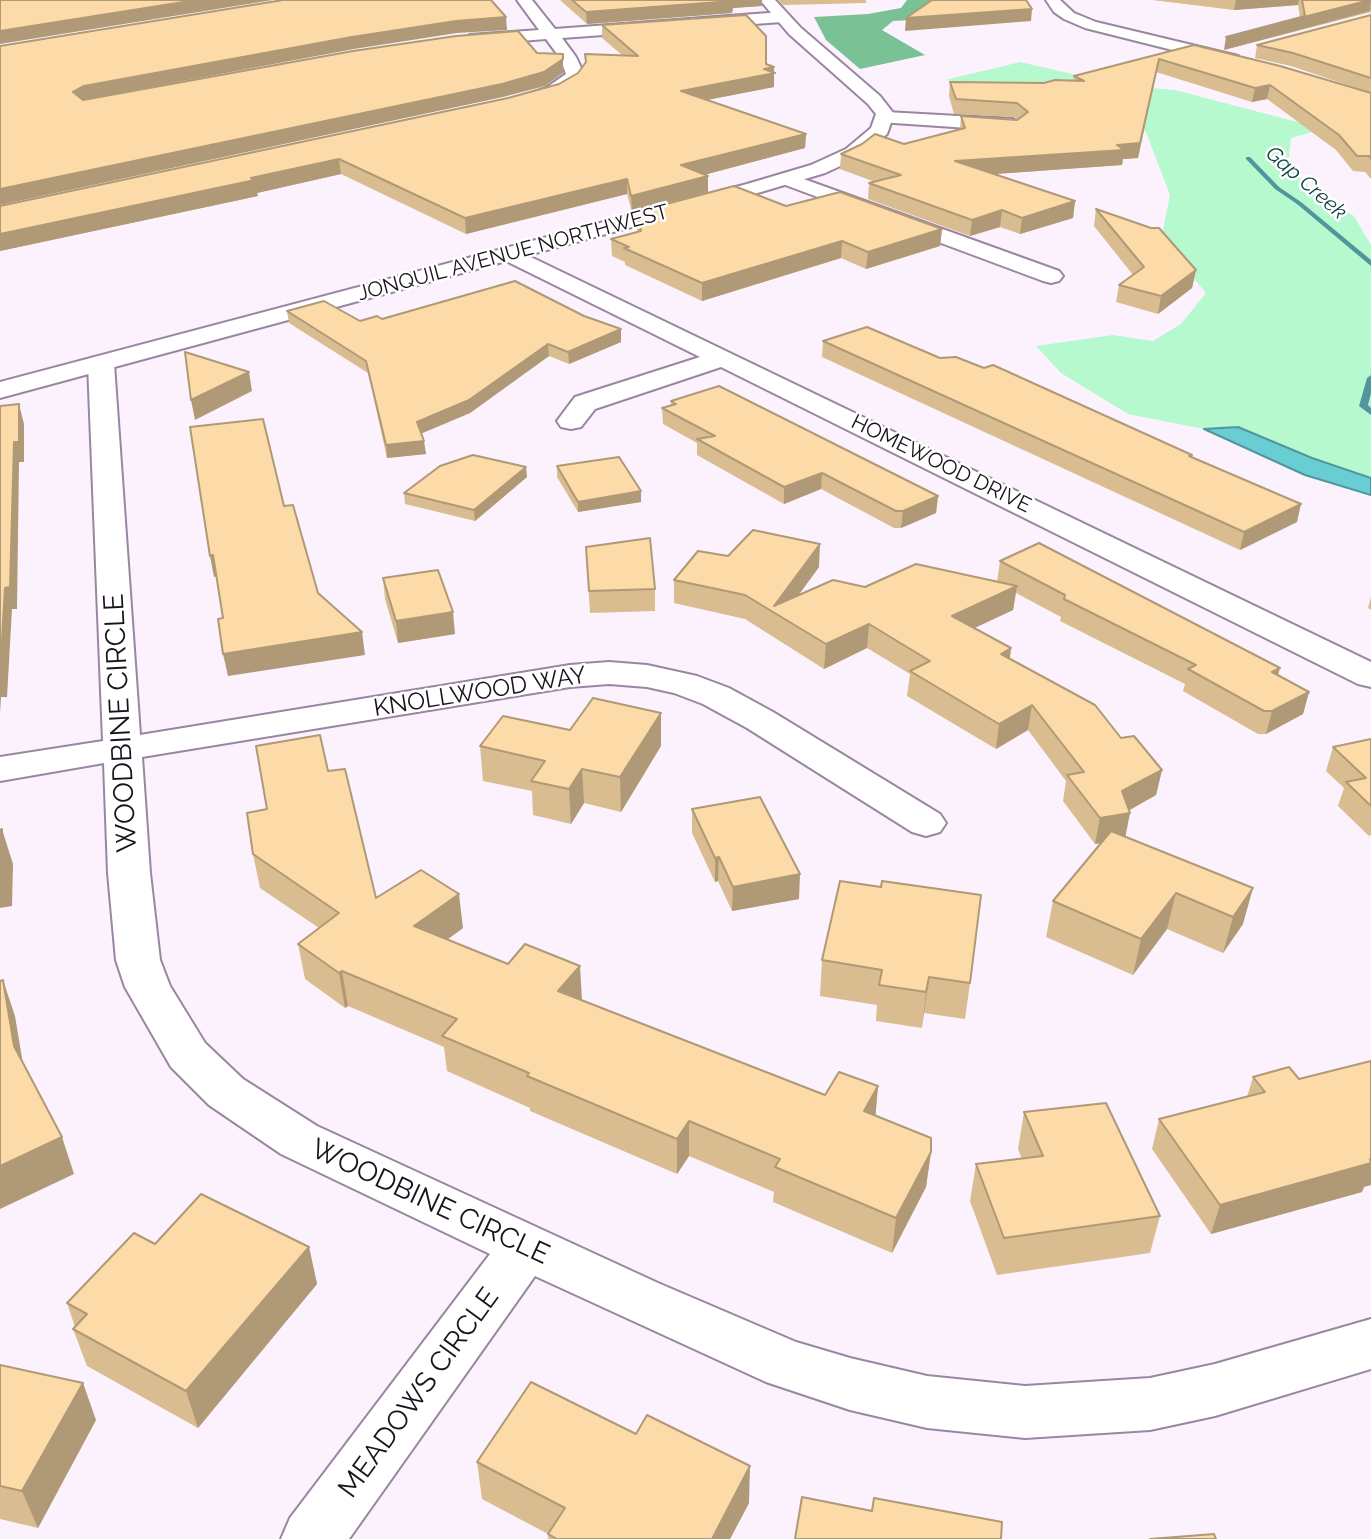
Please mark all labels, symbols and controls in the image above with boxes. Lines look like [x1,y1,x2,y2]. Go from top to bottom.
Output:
water label: Gap Creek [1260,141,1352,225]
street label: JONQUIL AVENUE NORTHWEST [355,199,671,307]
street label: HOMEWOOD DRIVE [847,410,1035,518]
street label: WOODBINE CIRCLE [97,593,145,853]
street label: KNOLLWOOD WAY [372,661,588,723]
street label: WOODBINE CIRCLE [306,1132,554,1272]
street label: MEADOWS CIRCLE [332,1282,506,1504]

